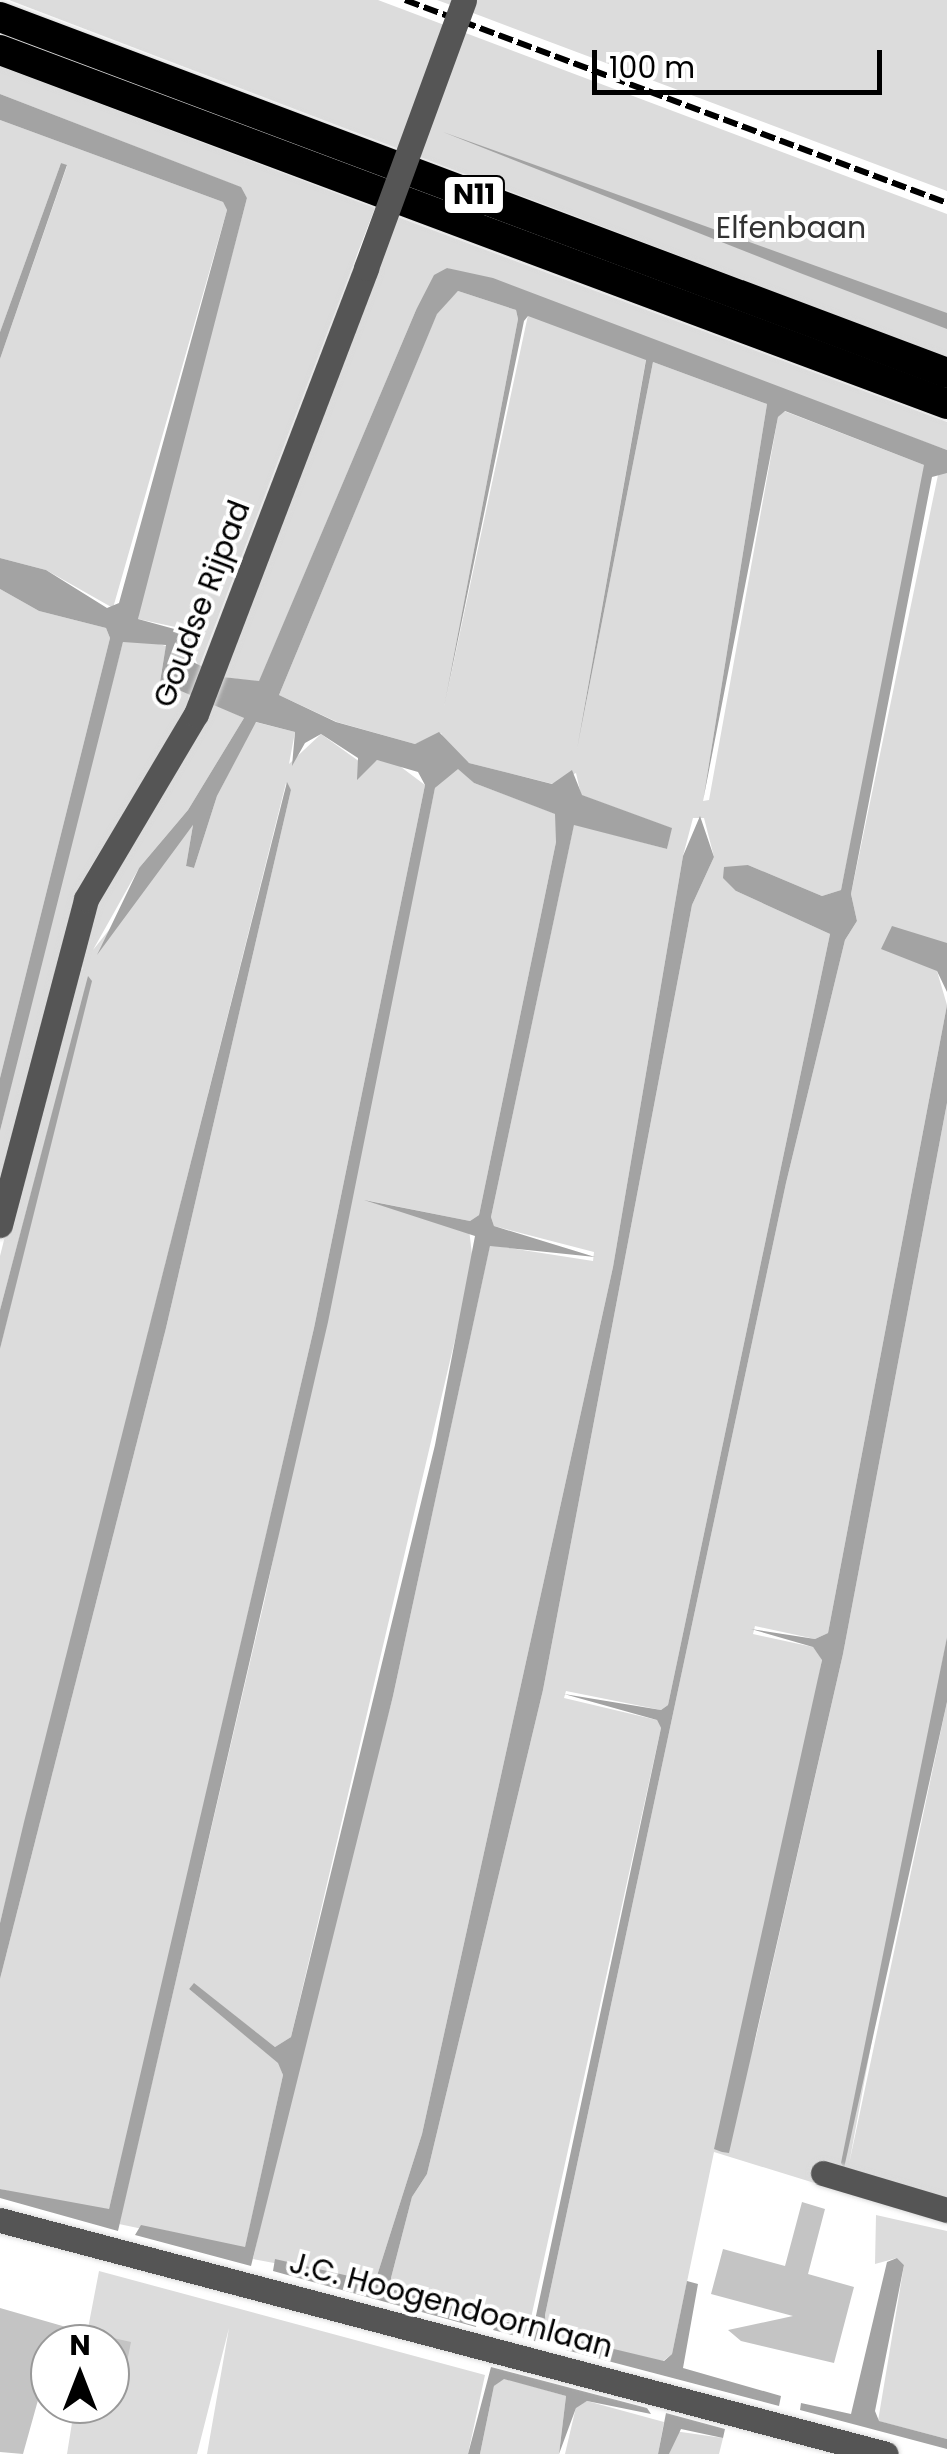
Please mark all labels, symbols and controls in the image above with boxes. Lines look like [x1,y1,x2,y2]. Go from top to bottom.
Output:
scale bar [597,30,887,92]
text: 100 m [609,46,695,89]
road number: N11 [442,172,506,218]
park label: Elfenbaan [716,210,866,246]
street label: Goudse Rijpad [146,496,258,712]
street label: J.C. Hoogendoornlaan [285,2245,617,2365]
north arrow [30,2324,130,2424]
text: N [69,2326,91,2365]

